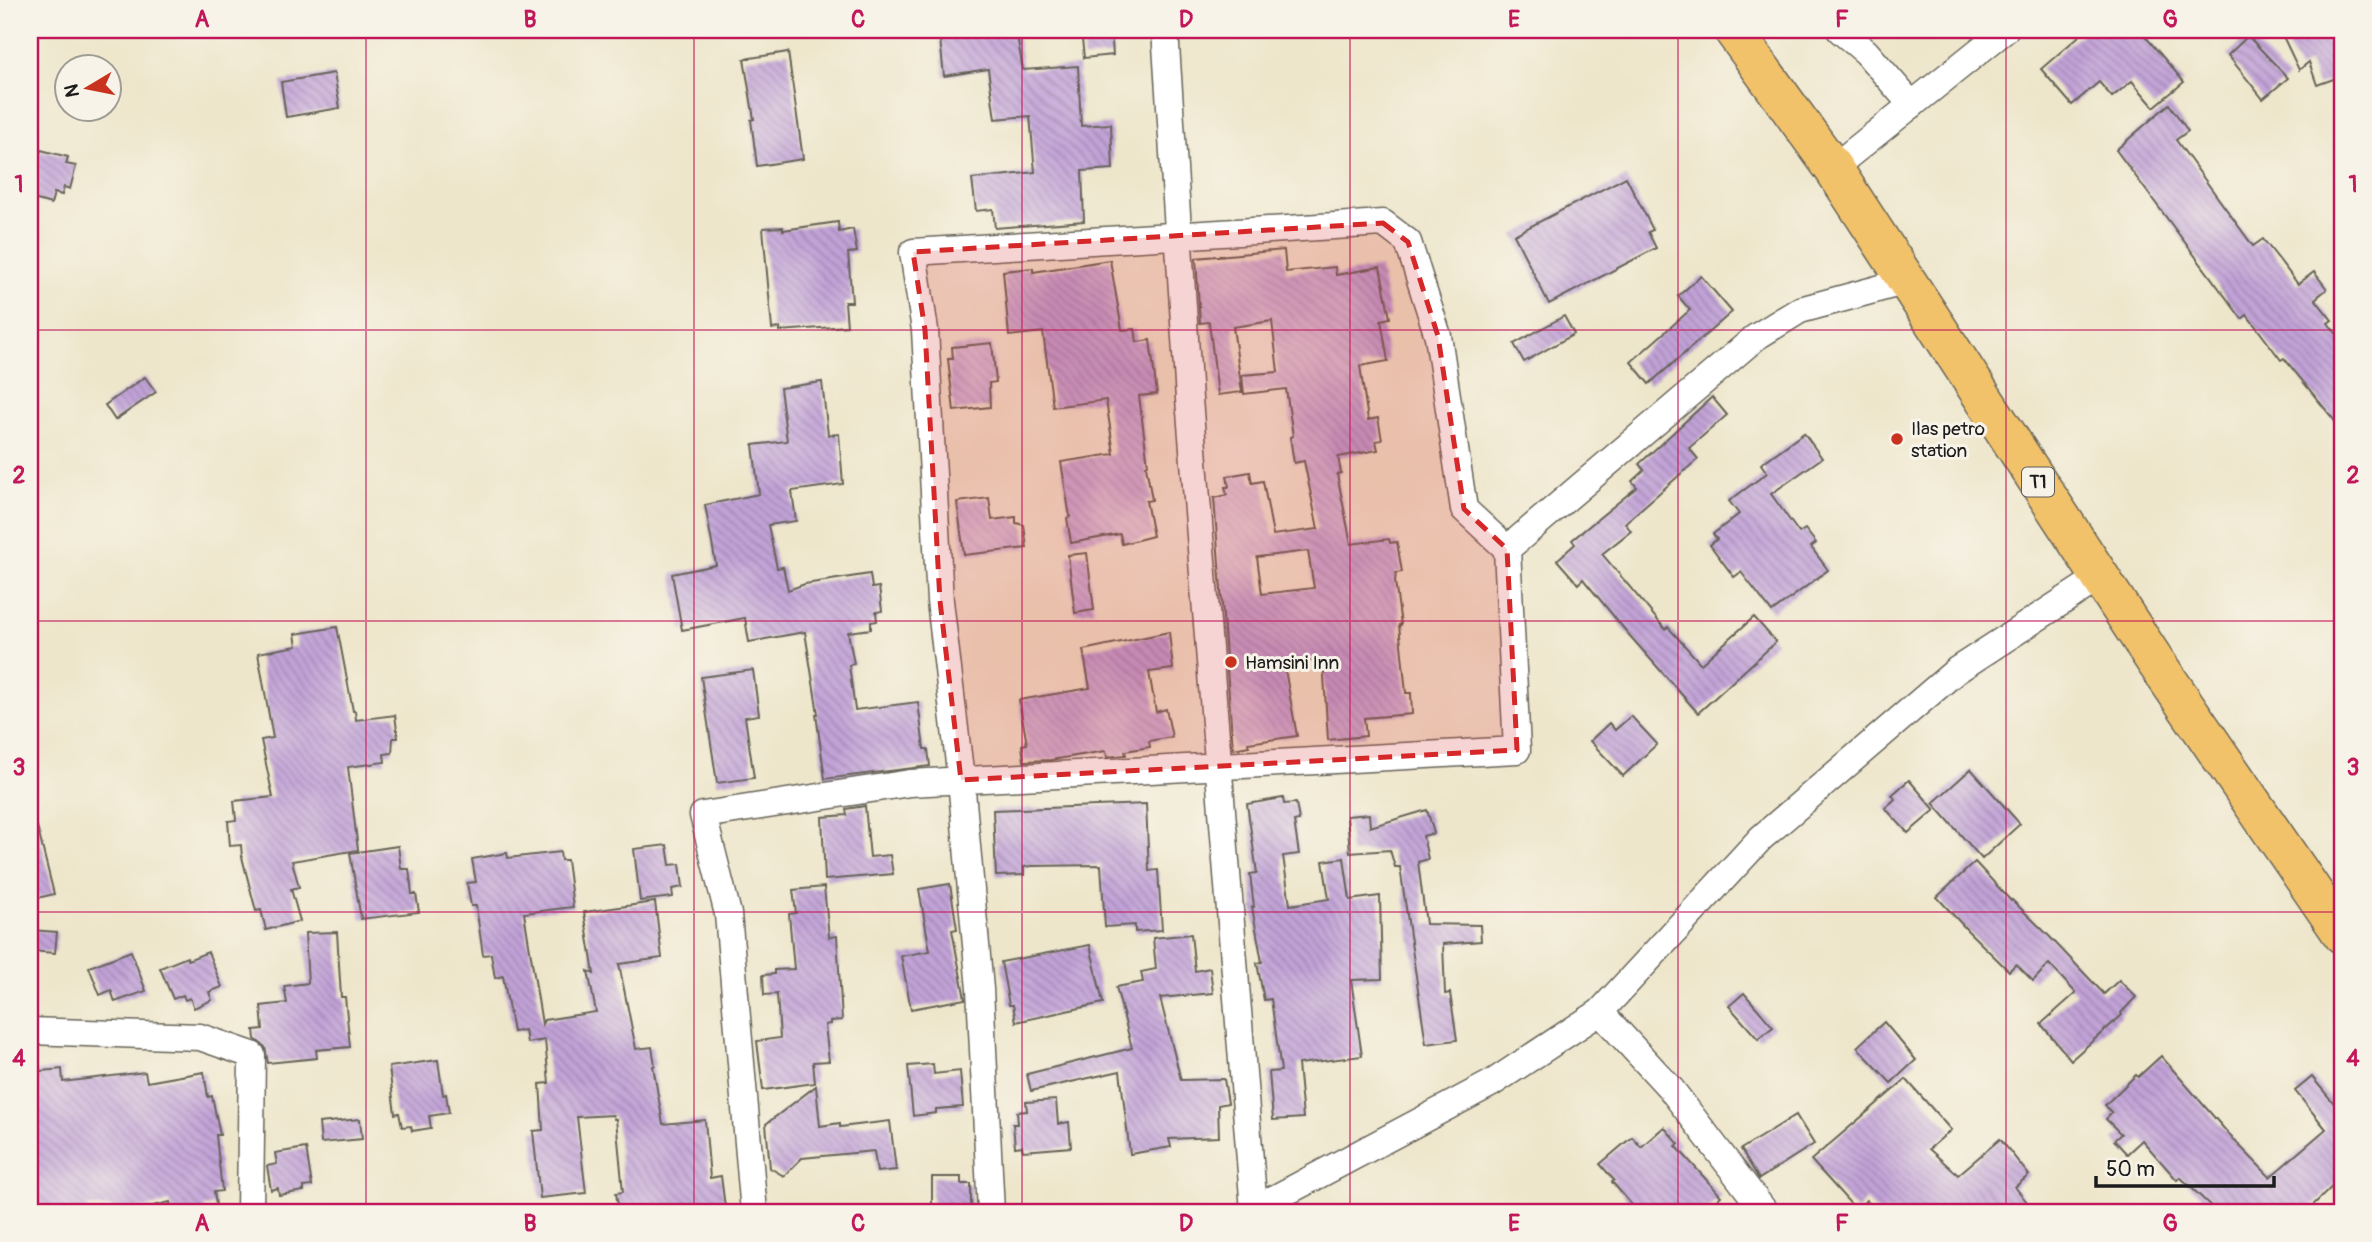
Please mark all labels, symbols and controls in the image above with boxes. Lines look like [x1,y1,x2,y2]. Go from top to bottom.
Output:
text: A [195,5,210,34]
text: B [523,5,537,34]
text: C [851,5,865,34]
text: D [1179,5,1193,34]
text: E [1508,5,1520,34]
text: F [1835,5,1849,34]
text: G [2162,5,2178,34]
north arrow [52,52,122,122]
text: N [59,82,85,99]
text: 1 [15,170,24,199]
text: 1 [2349,170,2358,199]
place label: Ilas petro station [1911,417,1985,463]
marker: Ilas petro station [1889,431,1905,447]
text: 2 [13,461,26,490]
text: 2 [2347,461,2360,490]
road number: T1 [2022,468,2054,496]
place label: Hamsini Inn [1245,651,1339,675]
marker: Hamsini Inn [1223,654,1239,670]
text: 3 [13,753,25,782]
text: 3 [2347,753,2359,782]
text: 4 [12,1044,26,1073]
text: 4 [2346,1044,2360,1073]
scale bar [2096,1144,2274,1188]
text: 50 m [2106,1156,2155,1183]
text: A [195,1209,210,1238]
text: B [523,1209,537,1238]
text: C [851,1209,865,1238]
text: D [1179,1209,1193,1238]
text: E [1508,1209,1520,1238]
text: F [1835,1209,1849,1238]
text: G [2162,1209,2178,1238]

